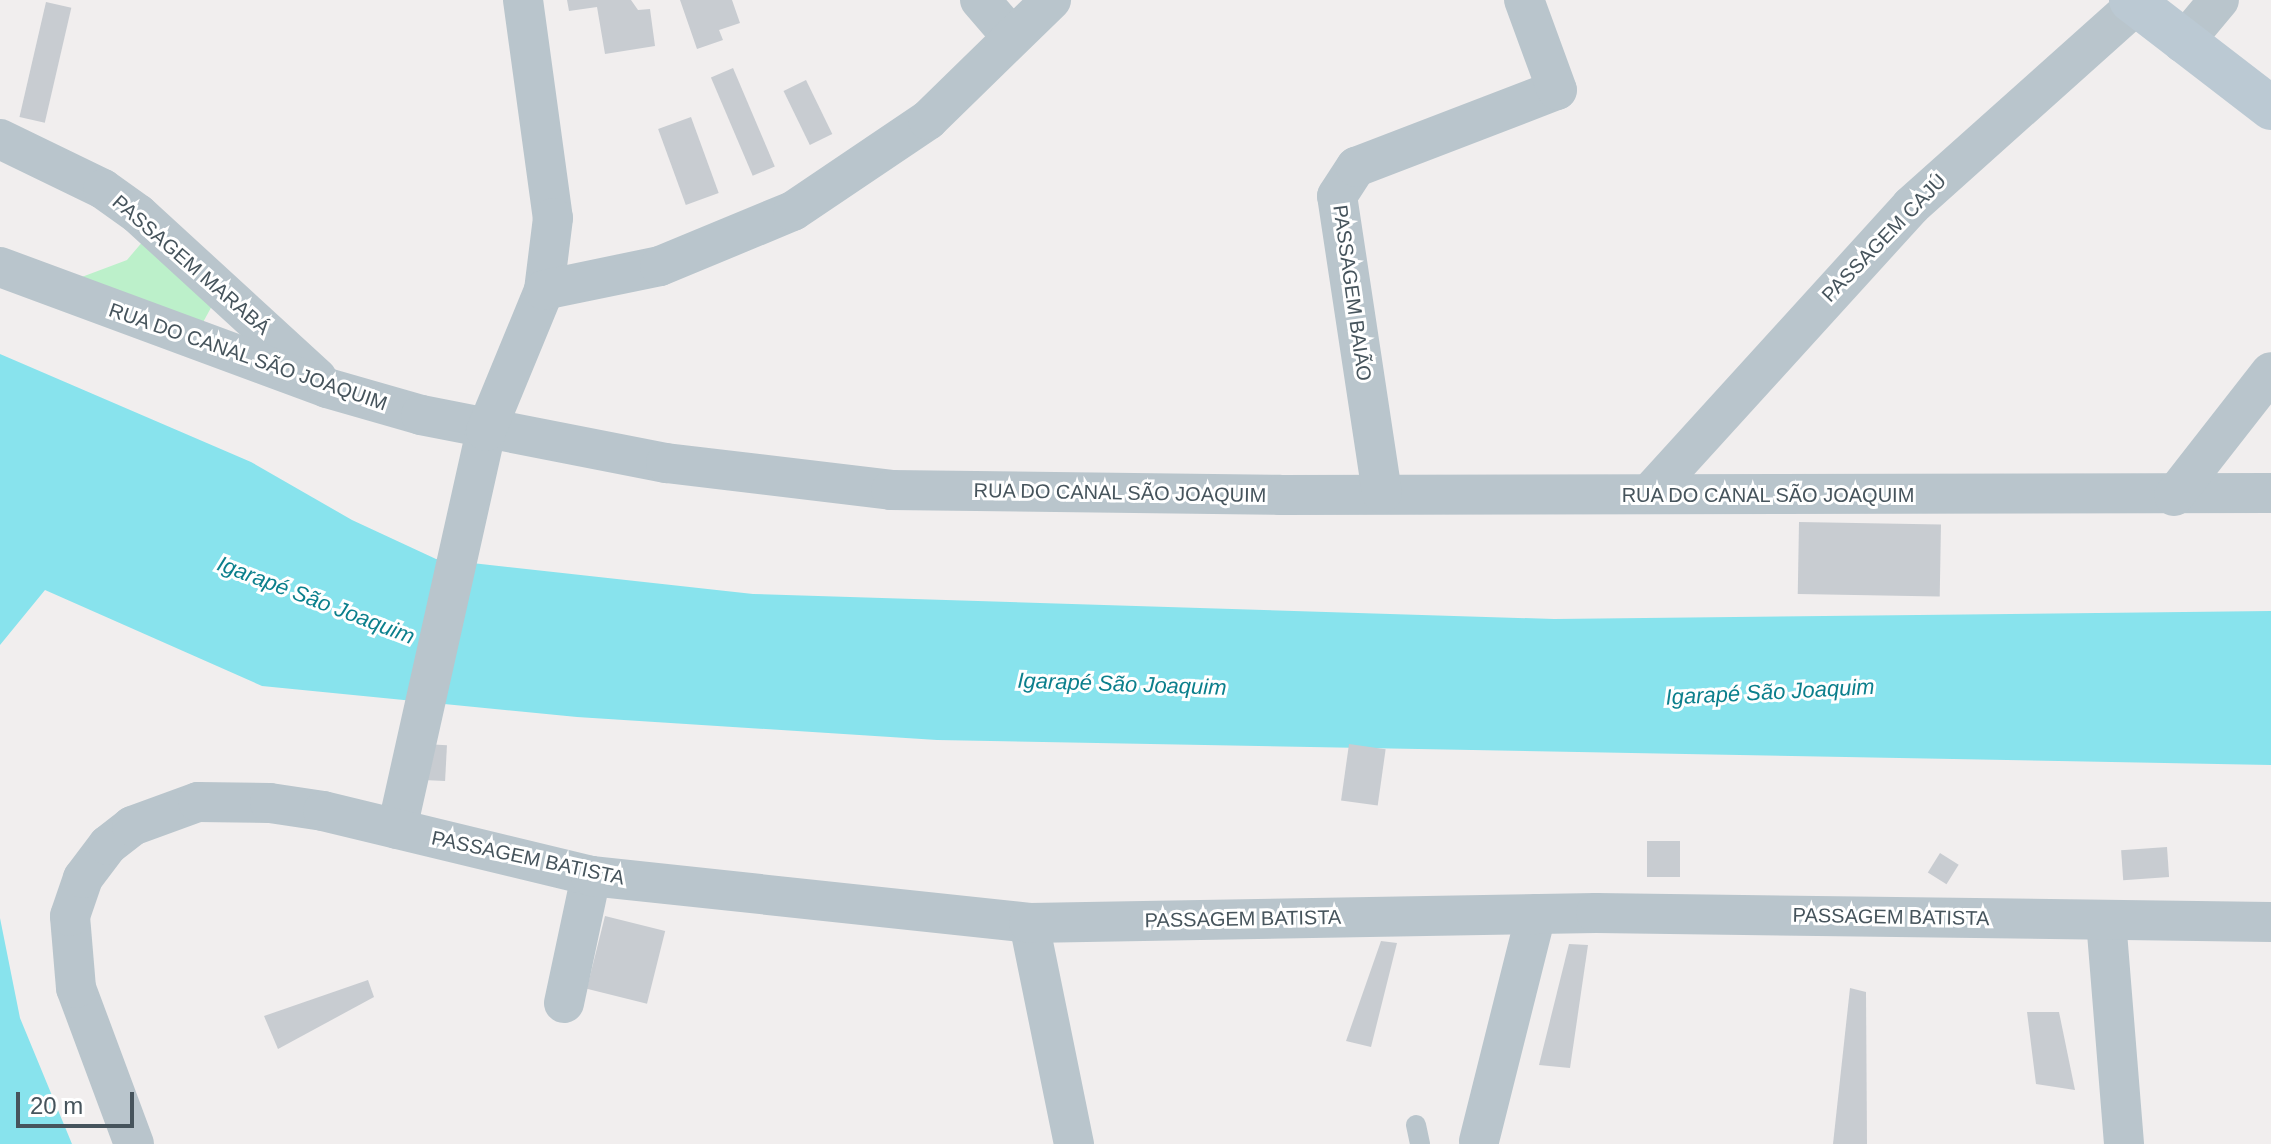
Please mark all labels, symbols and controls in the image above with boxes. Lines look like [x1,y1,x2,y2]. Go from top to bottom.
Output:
street label: PASSAGEM CAJÚ [1817,169,1951,307]
street label: PASSAGEM MARABÁ [107,190,275,340]
street label: PASSAGEM BAIÃO [1328,203,1376,383]
street label: RUA DO CANAL SÃO JOAQUIM [105,298,391,416]
street label: RUA DO CANAL SÃO JOAQUIM [973,478,1267,508]
street label: RUA DO CANAL SÃO JOAQUIM [1621,483,1915,507]
water label: Igarapé São Joaquim [214,550,418,650]
water label: Igarapé São Joaquim [1017,667,1227,701]
water label: Igarapé São Joaquim [1665,673,1875,711]
street label: PASSAGEM BATISTA [429,826,627,890]
street label: PASSAGEM BATISTA [1792,903,1990,931]
street label: PASSAGEM BATISTA [1144,905,1342,933]
scale bar [20,1076,138,1126]
text: 20 m [30,1092,83,1119]

